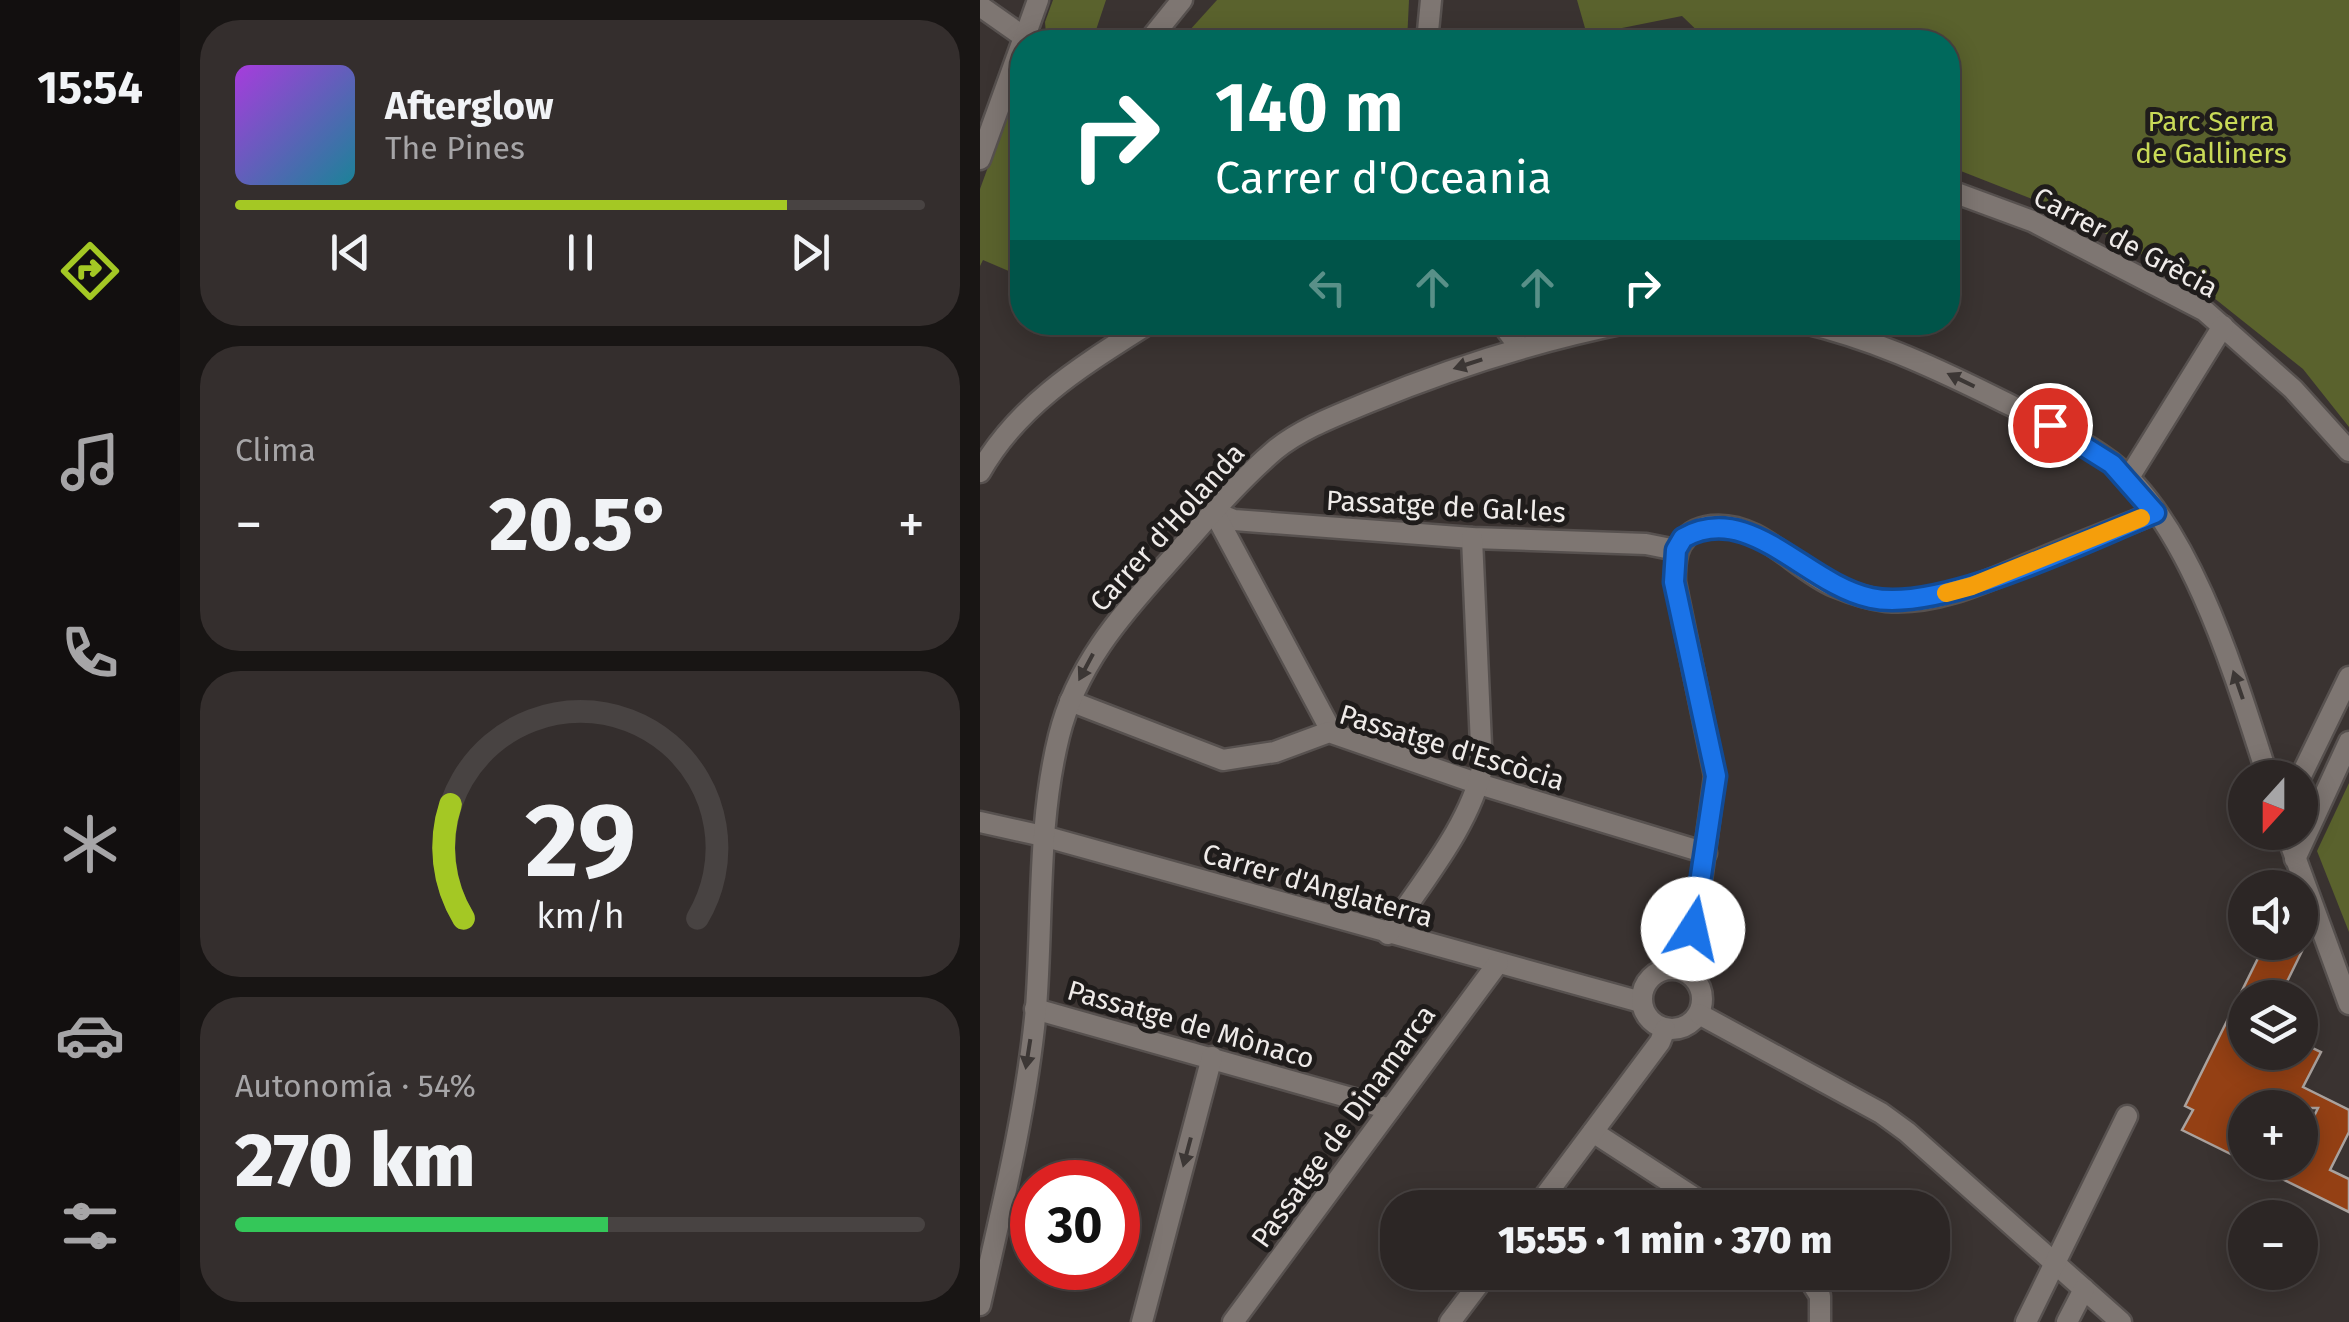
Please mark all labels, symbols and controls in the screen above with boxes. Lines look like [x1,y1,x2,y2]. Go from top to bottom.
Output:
text: 15:54 [37,61,143,115]
text: 140 m [1215,66,1404,150]
icon: right [1050,70,1180,200]
text: Afterglow [385,83,553,129]
park label: Parc Serra de Galliners [2135,105,2287,170]
text: The Pines [385,129,525,167]
text: Carrer d'Oceania [1215,151,1552,205]
street label: Carrer de Grècia [2028,180,2223,305]
icon: previous [323,225,378,280]
icon: pause [553,225,608,280]
icon: next [783,225,838,280]
icon: directions [55,236,125,306]
icon: left [1300,260,1355,315]
icon: ahead [1405,260,1460,315]
icon: ahead [1510,260,1565,315]
icon: right [1615,260,1670,315]
one-way arrow [1452,358,1482,373]
one-way arrow [1946,372,1975,389]
pin [2008,383,2093,468]
icon: arrive [2023,398,2078,453]
icon: music [55,427,125,497]
text: Clima [235,431,316,469]
street label: Carrer d'Holanda [1083,436,1252,618]
text: 20.5° [489,480,671,570]
street label: Passatge de Gal·les [1325,484,1567,529]
text: − [235,492,263,558]
text: + [898,492,925,558]
icon: phone [55,618,125,688]
one-way arrow [1078,653,1095,681]
one-way arrow [2229,669,2244,699]
street label: Passatge d'Escòcia [1335,698,1568,797]
north arrow [2228,760,2318,850]
map controls [2228,760,2318,1290]
text: 29 [525,779,635,904]
icon: climate [55,809,125,879]
street label: Carrer d'Anglaterra [1199,837,1437,934]
button: sound [2228,870,2318,960]
position arrow [1641,877,1745,981]
text: km/h [536,895,624,937]
street label: Passatge de Mònaco [1064,973,1318,1076]
button: layers [2228,980,2318,1070]
street label: Passatge de Dinamarca [1244,999,1442,1254]
icon: car [55,1000,125,1070]
one-way arrow [1020,1039,1036,1071]
text: Autonomía · 54% [235,1067,476,1105]
button: + [2228,1090,2318,1180]
text: 270 km [235,1116,475,1206]
one-way arrow [1178,1137,1194,1168]
speed limit sign: 30 [1010,1160,1140,1290]
icon: filters [55,1191,125,1261]
button: − [2228,1200,2318,1290]
text: 15:55 · 1 min · 370 m [1498,1217,1832,1263]

